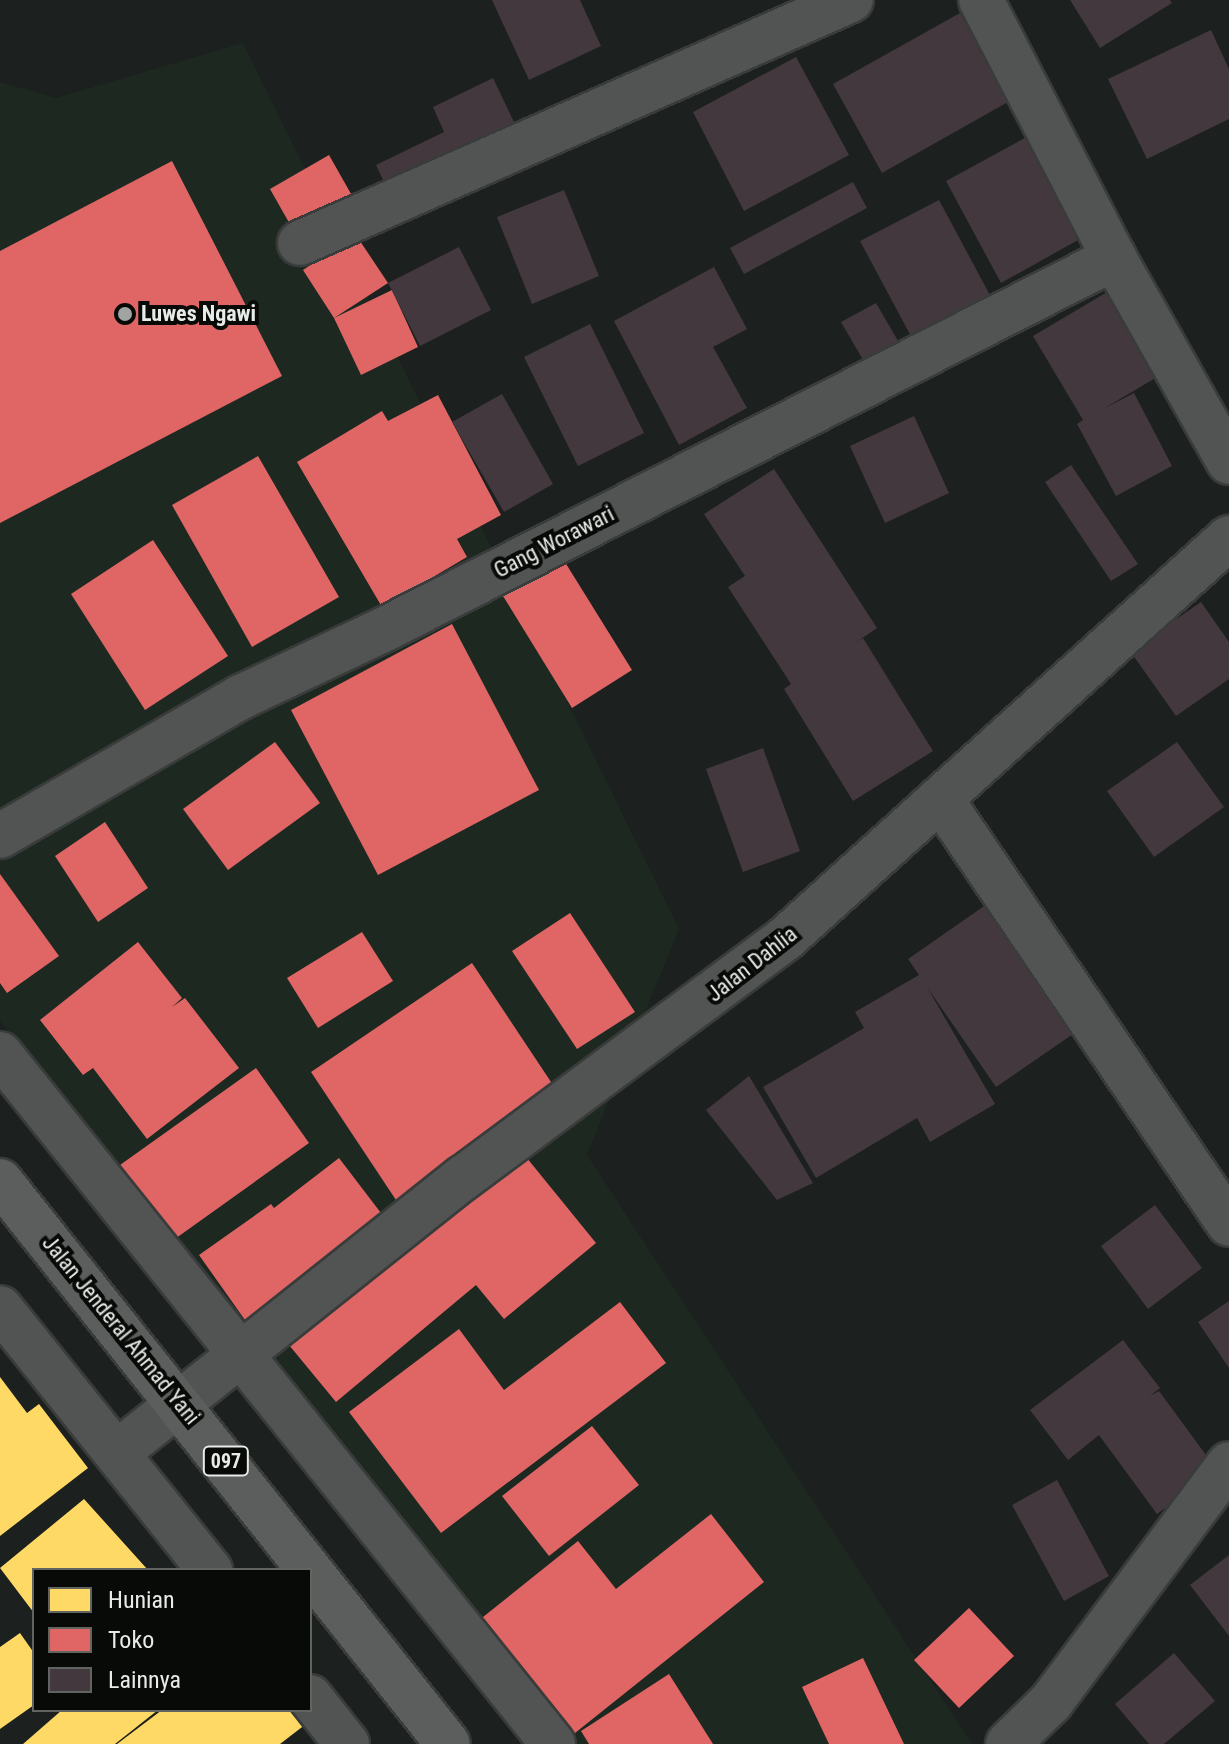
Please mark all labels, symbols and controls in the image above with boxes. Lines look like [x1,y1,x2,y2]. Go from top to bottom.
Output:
place label: Luwes Ngawi [141,301,256,327]
marker: Luwes Ngawi [116,305,134,323]
street label: Gang Worawari [490,501,618,583]
street label: Jalan Dahlia [702,921,802,1007]
street label: Jalan Jenderal Ahmad Yani [37,1230,205,1430]
road number: 097 [202,1445,250,1477]
legend [32,1568,312,1712]
text: Hunian [108,1586,175,1614]
text: Toko [108,1626,154,1654]
text: Lainnya [108,1666,181,1694]

